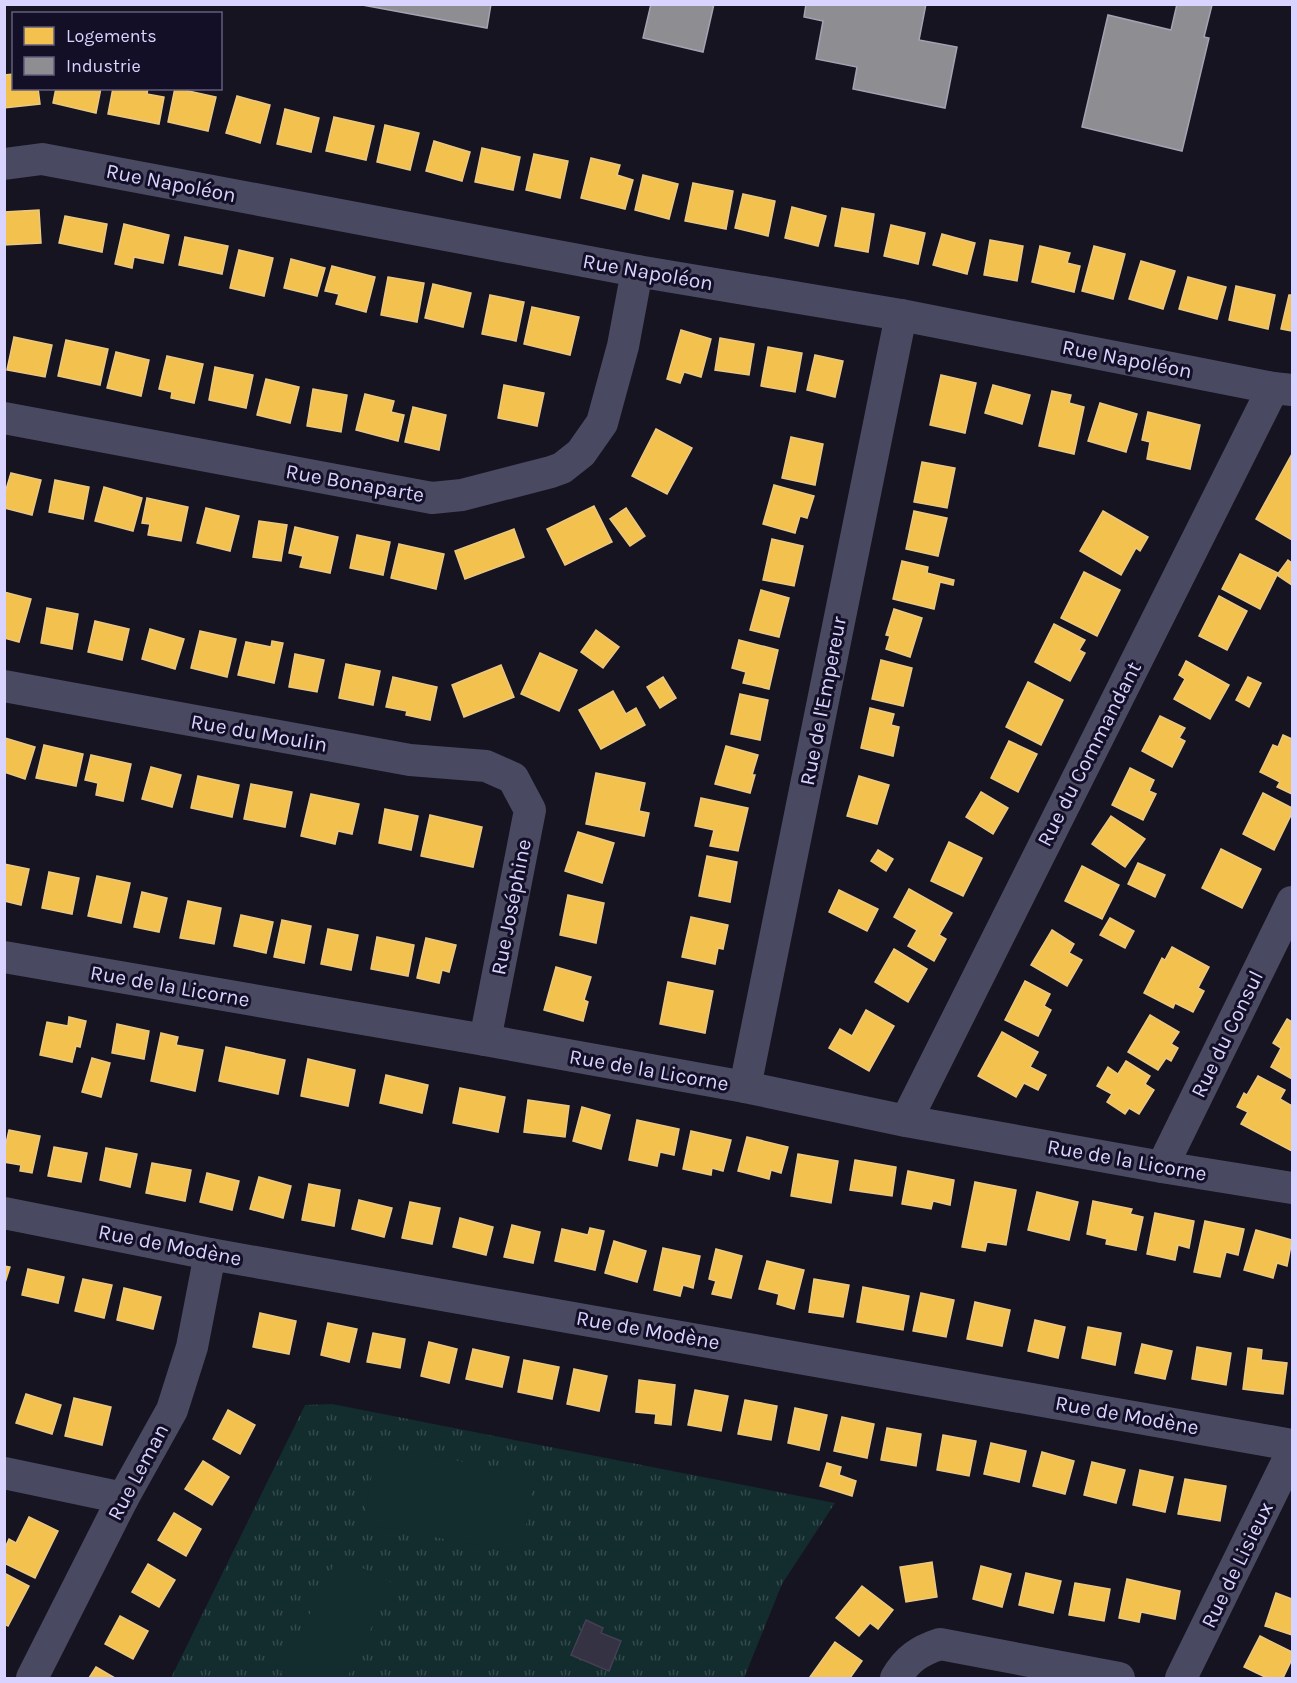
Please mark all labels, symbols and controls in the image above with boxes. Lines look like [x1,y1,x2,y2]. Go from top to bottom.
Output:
legend [12,12,222,90]
text: Logements [66,25,157,47]
text: Industrie [66,55,141,77]
street label: Rue Napoléon [104,159,238,207]
street label: Rue Napoléon [581,249,715,295]
street label: Rue Napoléon [1060,335,1194,383]
street label: Rue Bonaparte [284,459,426,507]
street label: Rue de l'Empereur [795,614,851,787]
street label: Rue du Commandant [1032,658,1146,850]
street label: Rue du Moulin [189,709,329,757]
street label: Rue Joséphine [486,837,536,977]
street label: Rue de la Licorne [88,960,252,1012]
street label: Rue du Consul [1186,967,1268,1101]
street label: Rue de la Licorne [567,1044,731,1096]
street label: Rue de la Licorne [1045,1134,1209,1186]
street label: Rue de Modène [96,1219,244,1271]
street label: Rue de Modène [574,1306,722,1354]
street label: Rue de Modène [1053,1391,1201,1439]
street label: Rue Leman [103,1420,173,1524]
street label: Rue de Lisieux [1196,1498,1278,1632]

